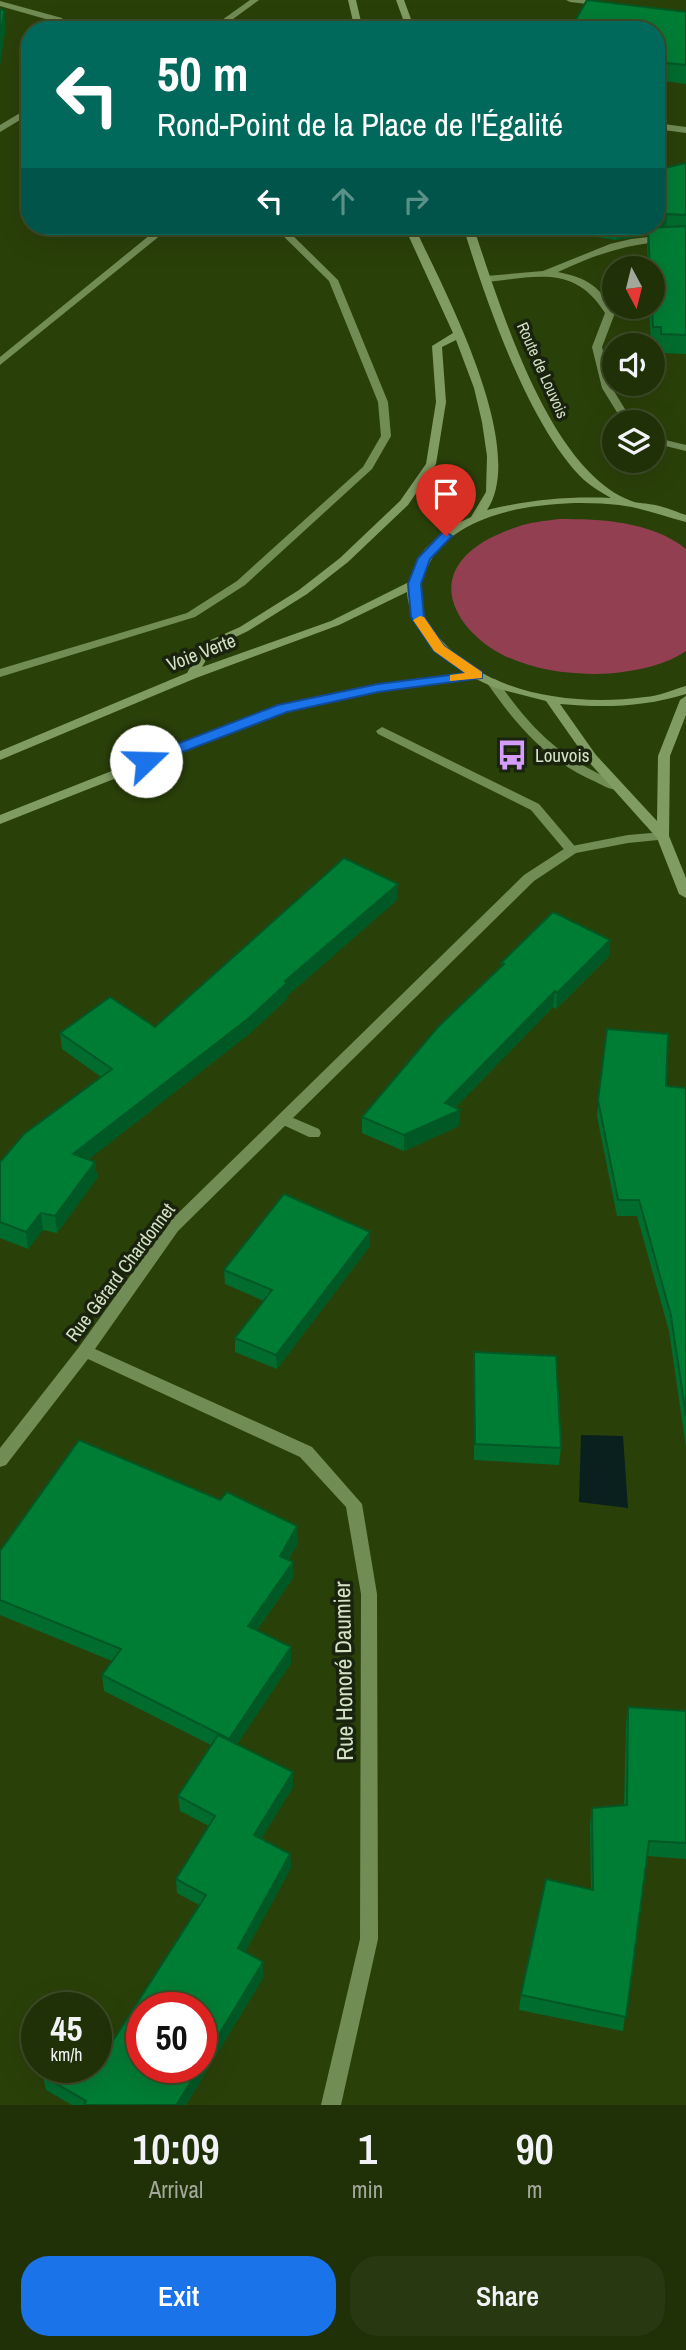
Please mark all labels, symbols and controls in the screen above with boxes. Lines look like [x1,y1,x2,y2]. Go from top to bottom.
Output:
text: 50 m [157,40,249,106]
icon: left [42,49,133,140]
text: Rond-Point de la Place de l'Égalité [157,103,563,146]
icon: left [251,182,289,220]
icon: ahead [324,182,362,220]
icon: right [397,182,435,220]
north arrow [602,256,665,318]
map controls [602,256,665,473]
street label: Route de Louvois [512,319,574,421]
button: sound [602,333,665,396]
button: layers [602,410,665,473]
pin [416,464,476,536]
icon: arrive [427,475,465,513]
street label: Voie Verte [163,627,239,677]
position arrow [109,724,183,798]
bus stop icon: Louvois [495,738,529,772]
place label: Louvois [535,742,590,768]
street label: Rue Gérard Chardonnet [59,1197,181,1347]
street label: Rue Honoré Daumier [326,1580,360,1761]
speed limit sign: 50 [126,1992,217,2083]
text: 45 [51,2005,82,2052]
text: km/h [51,2042,83,2067]
text: 10:09 [132,2121,220,2177]
text: 1 [358,2121,377,2177]
text: 90 [515,2121,554,2177]
text: Arrival [149,2174,203,2205]
text: min [352,2174,383,2205]
text: m [527,2174,542,2205]
button: Exit [21,2256,336,2336]
button: Share [350,2256,665,2336]

